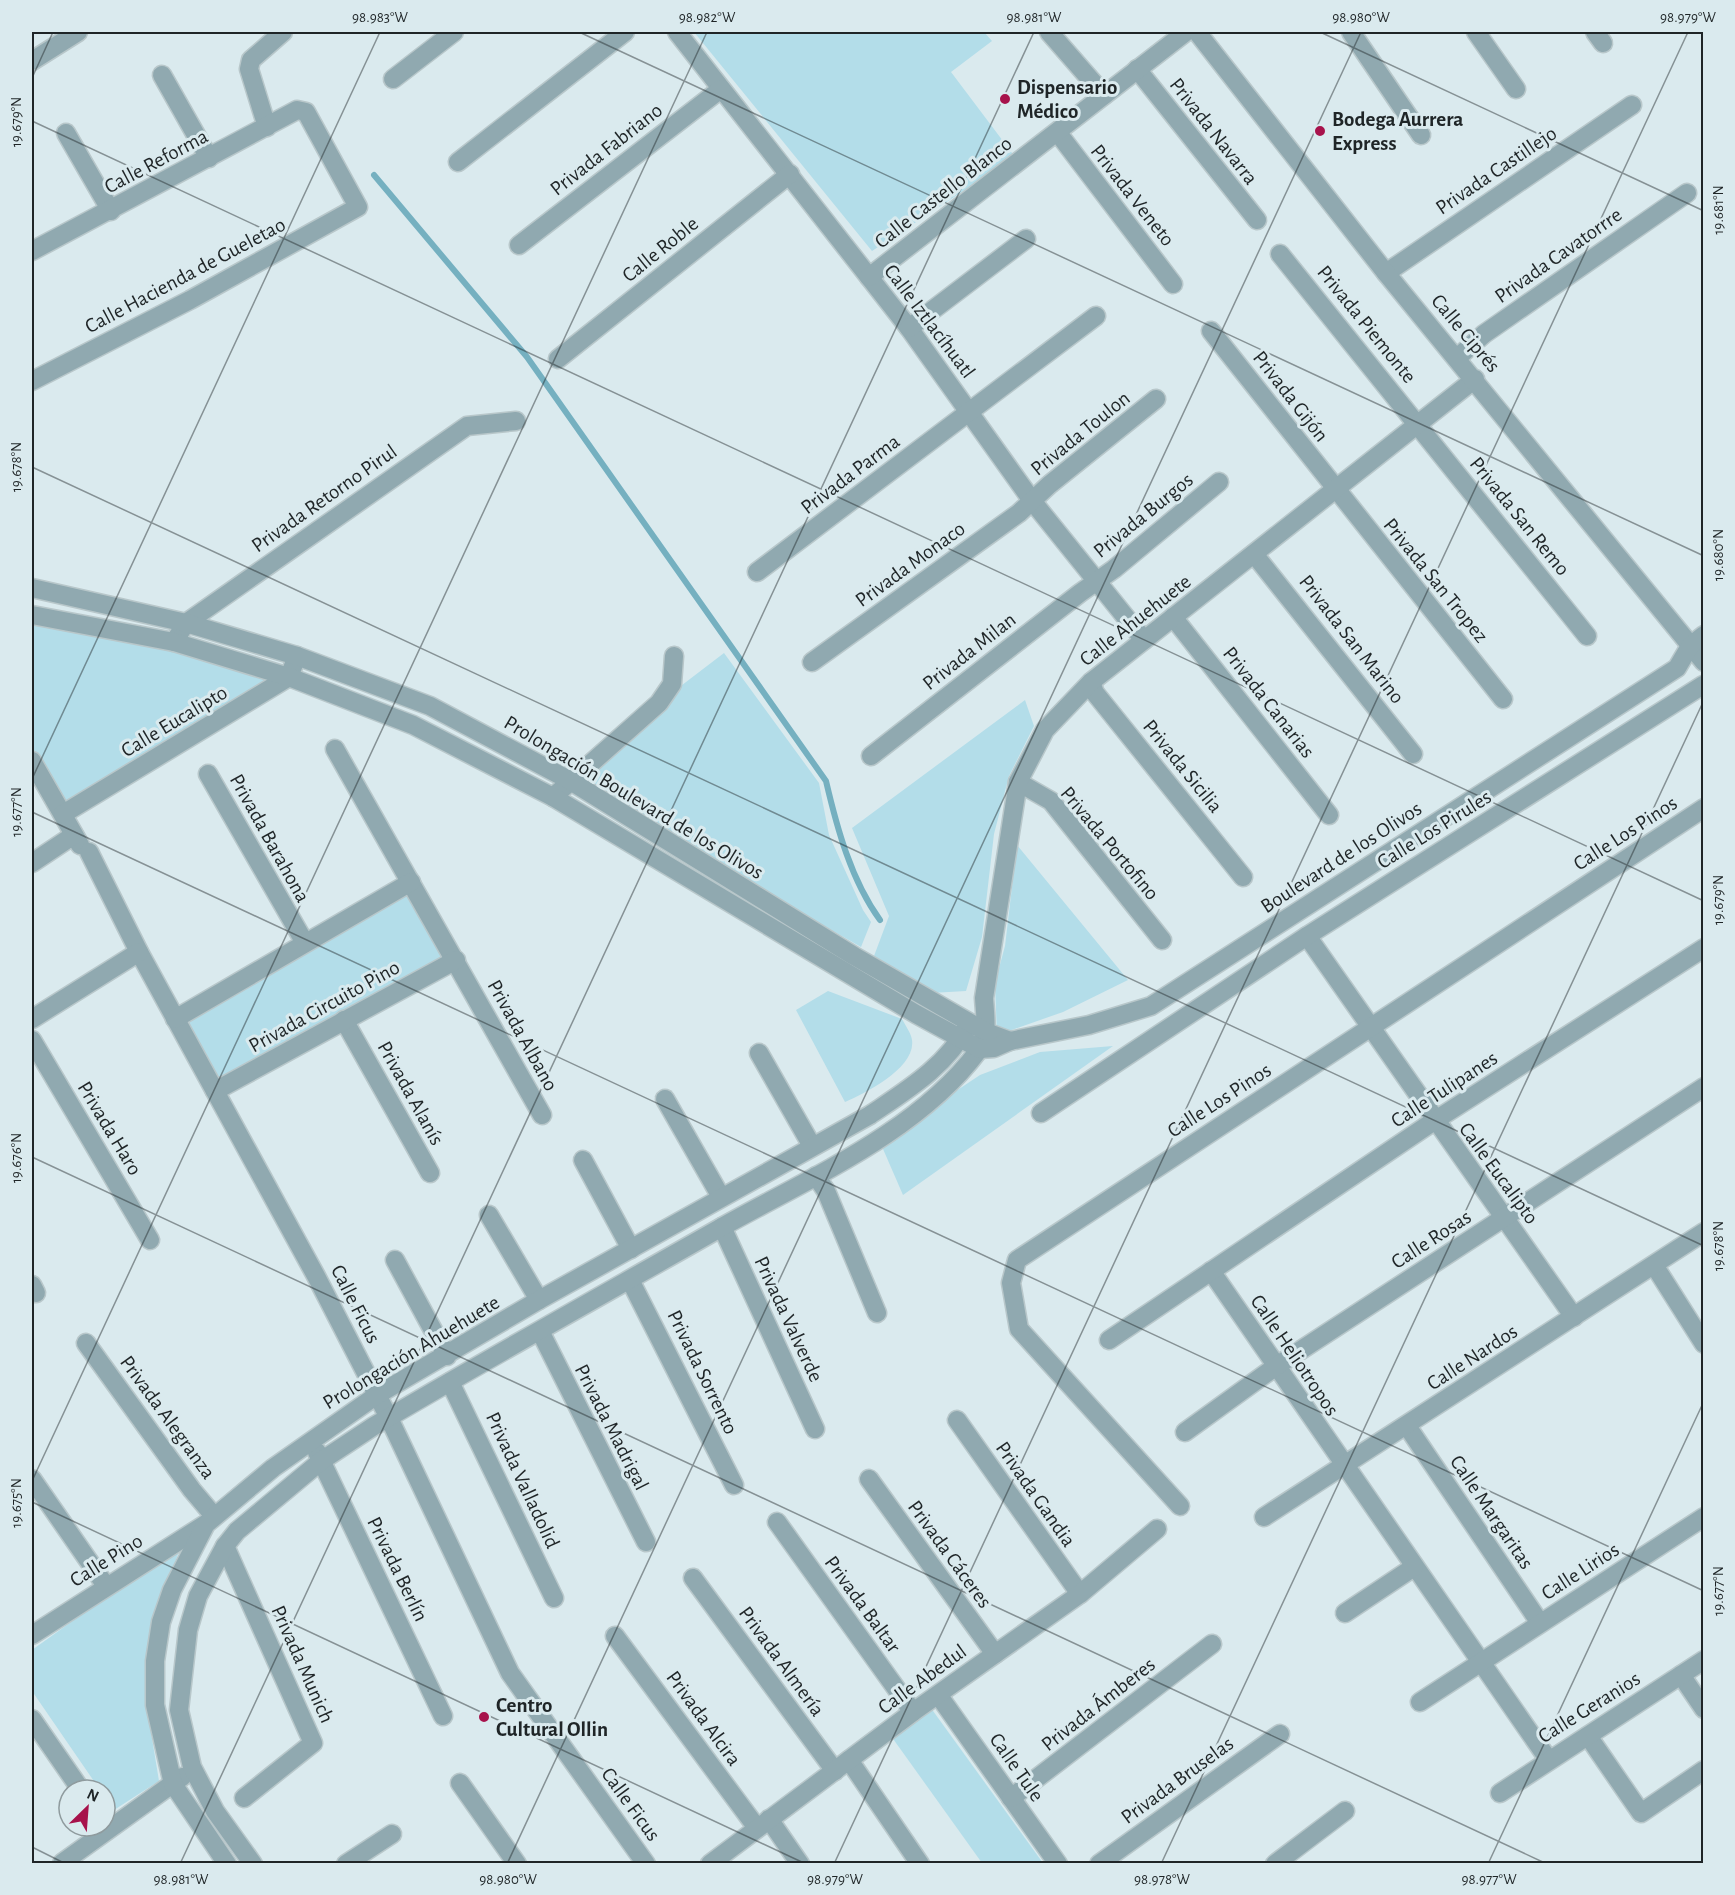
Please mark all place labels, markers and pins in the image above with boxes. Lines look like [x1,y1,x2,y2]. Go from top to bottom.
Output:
place label: Dispensario Médico [1017,77,1117,122]
marker: Dispensario Médico [998,92,1012,106]
place label: Bodega Aurrera Express [1332,109,1463,154]
marker: Bodega Aurrera Express [1313,124,1327,138]
place label: Centro Cultural Ollin [496,1695,608,1740]
marker: Centro Cultural Ollin [477,1710,491,1724]

